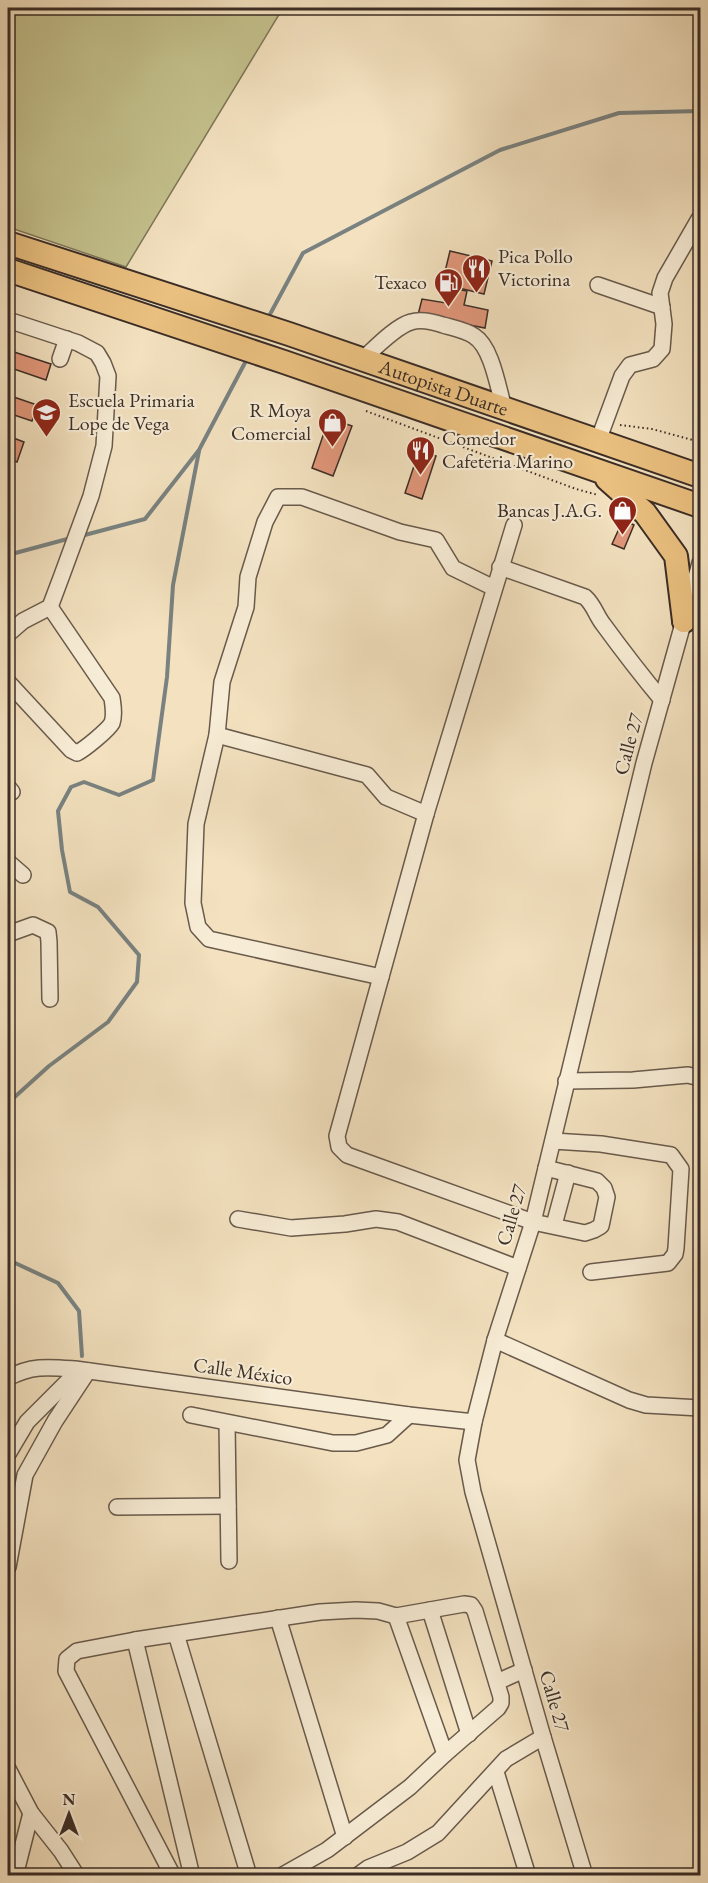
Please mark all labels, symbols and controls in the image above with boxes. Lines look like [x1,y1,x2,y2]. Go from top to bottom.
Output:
place label: Pica Pollo Victorina [498,243,573,292]
restaurant icon: Pica Pollo Victorina [461,252,493,294]
fuel station icon: Texaco [432,266,464,308]
place label: Texaco [374,269,427,295]
street label: Autopista Duarte [375,353,512,422]
place label: Escuela Primaria Lope de Vega [68,387,195,436]
school or university icon: Escuela Primaria Lope de Vega [31,396,63,438]
place label: R Moya Comercial [231,397,311,446]
shop icon: R Moya Comercial [316,406,348,448]
place label: Comedor Cafeteria Marino [442,425,573,474]
restaurant icon: Comedor Cafeteria Marino [405,434,437,476]
shop icon: Bancas J.A.G. [607,494,639,536]
place label: Bancas J.A.G. [497,497,602,523]
street label: Calle 27 [607,710,649,778]
street label: Calle 27 [490,1181,532,1249]
street label: Calle México [192,1351,294,1391]
street label: Calle 27 [534,1667,576,1735]
north arrow [39,1784,99,1844]
text: N [63,1789,76,1810]

